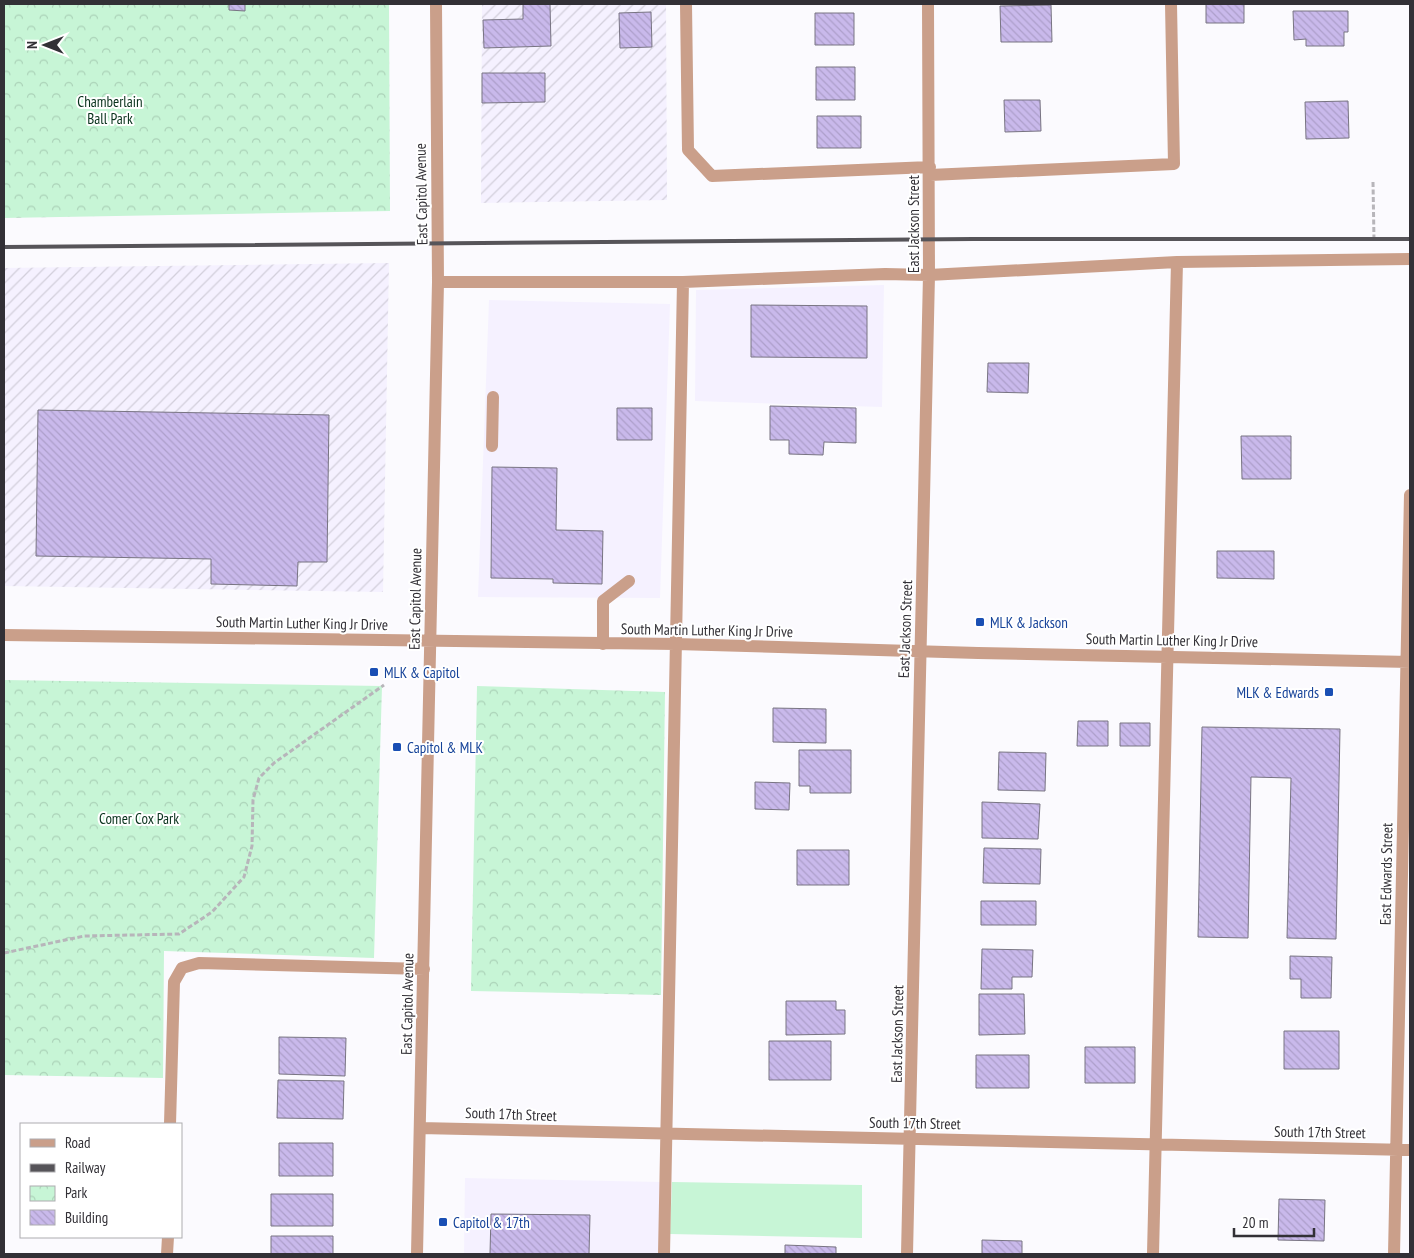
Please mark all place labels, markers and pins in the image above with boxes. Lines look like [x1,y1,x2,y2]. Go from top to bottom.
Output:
place label: MLK & Jackson [990,613,1068,632]
marker: MLK & Jackson [974,616,986,628]
place label: MLK & Capitol [384,663,460,682]
marker: MLK & Capitol [368,666,380,678]
place label: MLK & Edwards [1237,683,1319,702]
marker: MLK & Edwards [1323,686,1335,698]
place label: Capitol & MLK [407,738,483,757]
marker: Capitol & MLK [391,741,403,753]
place label: Capitol & 17th [453,1213,530,1232]
marker: Capitol & 17th [437,1216,449,1228]

